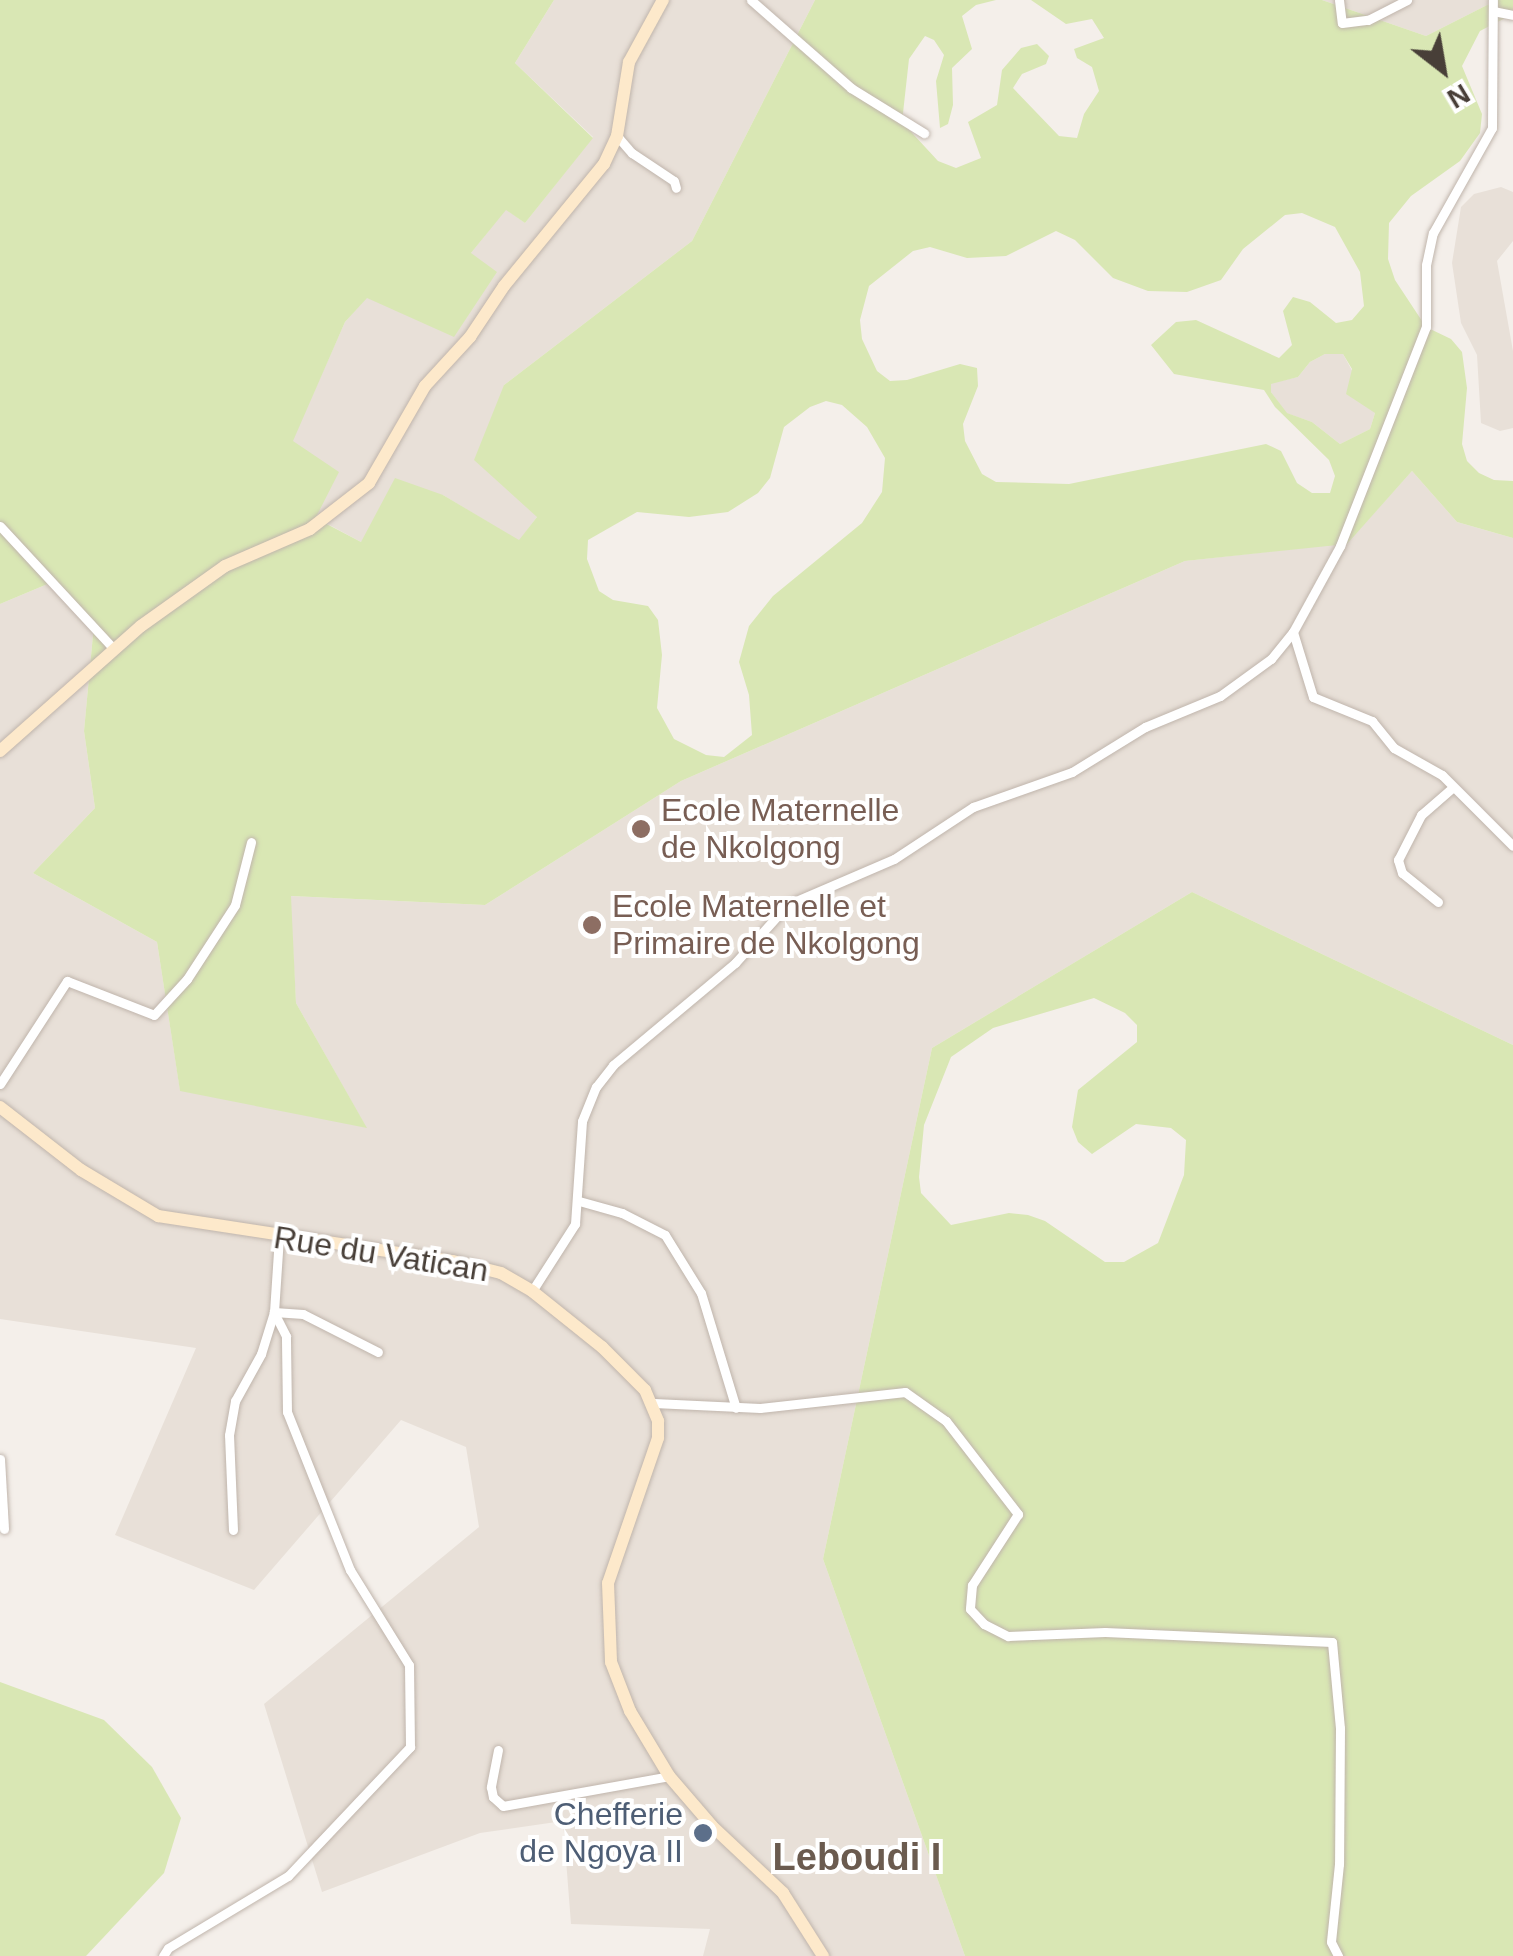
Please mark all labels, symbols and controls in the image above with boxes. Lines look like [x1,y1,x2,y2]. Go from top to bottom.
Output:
north arrow [1393,20,1493,120]
text: N [1442,78,1475,115]
place label: Ecole Maternelle de Nkolgong [661,792,899,867]
marker: Ecole Maternelle de Nkolgong [630,818,652,840]
place label: Ecole Maternelle et Primaire de Nkolgong [612,888,920,963]
marker: Ecole Maternelle et Primaire de Nkolgong [581,914,603,936]
street label: Rue du Vatican [271,1218,491,1290]
place label: Chefferie de Ngoya II [519,1796,683,1871]
marker: Chefferie de Ngoya II [692,1822,714,1844]
district label: Leboudi I [773,1835,941,1881]

